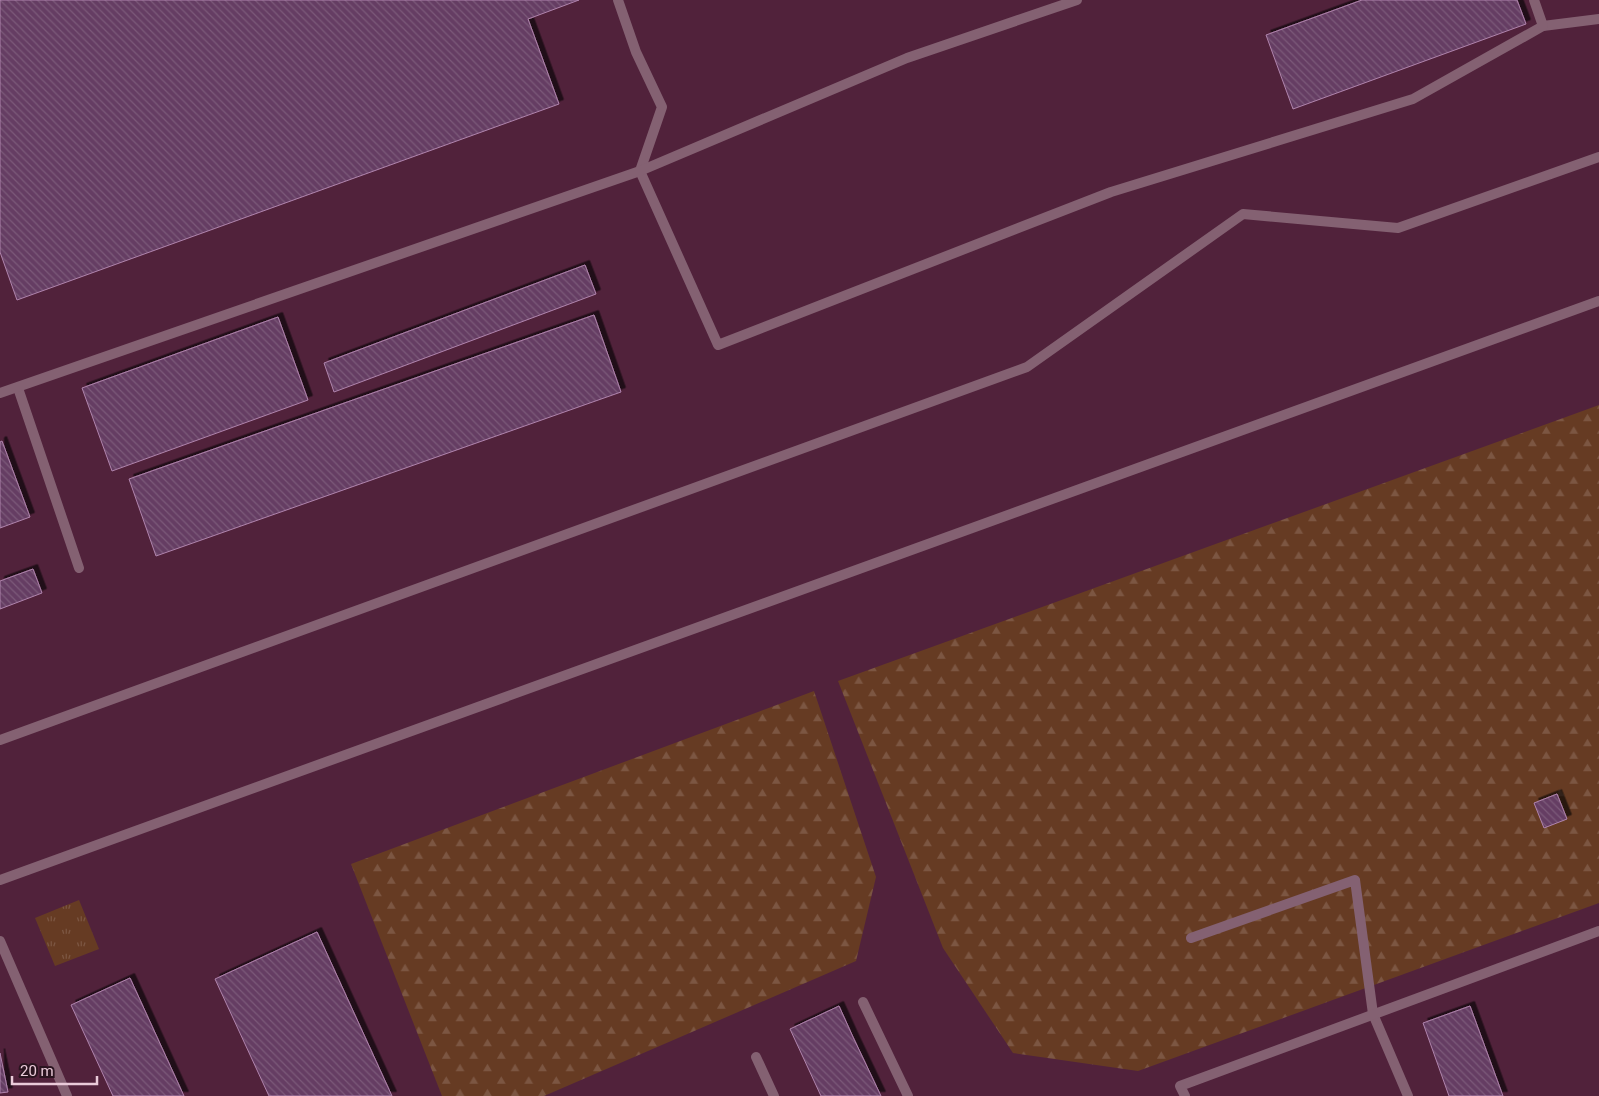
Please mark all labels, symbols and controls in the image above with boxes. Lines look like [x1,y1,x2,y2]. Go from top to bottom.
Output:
scale bar [12,1054,98,1086]
text: 20 m [20,1062,54,1080]

